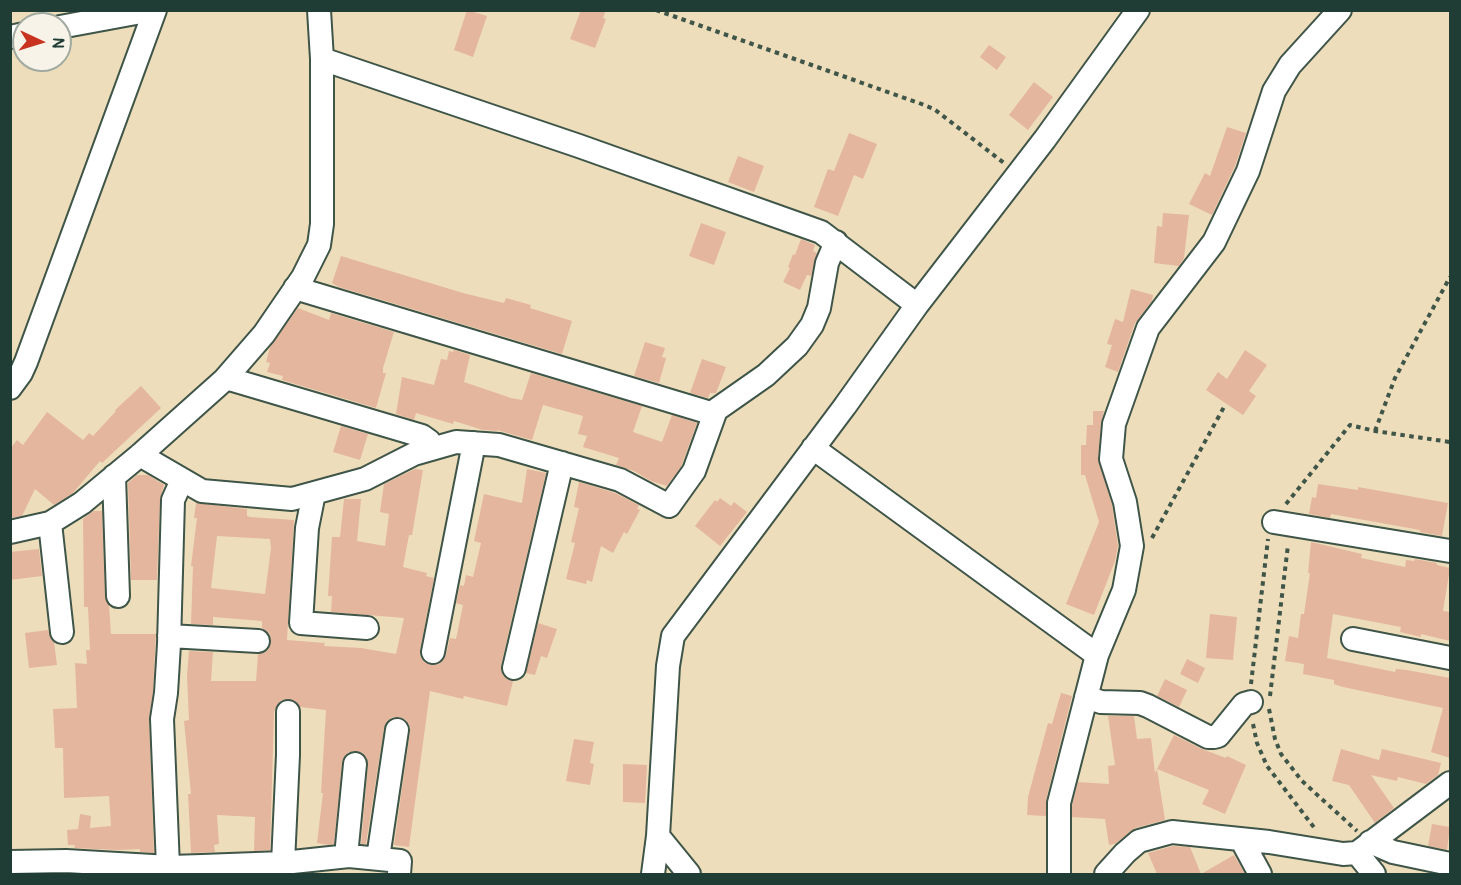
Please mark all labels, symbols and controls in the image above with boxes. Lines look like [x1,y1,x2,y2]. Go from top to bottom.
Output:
north arrow [12,12,72,72]
text: N [48,37,68,49]

